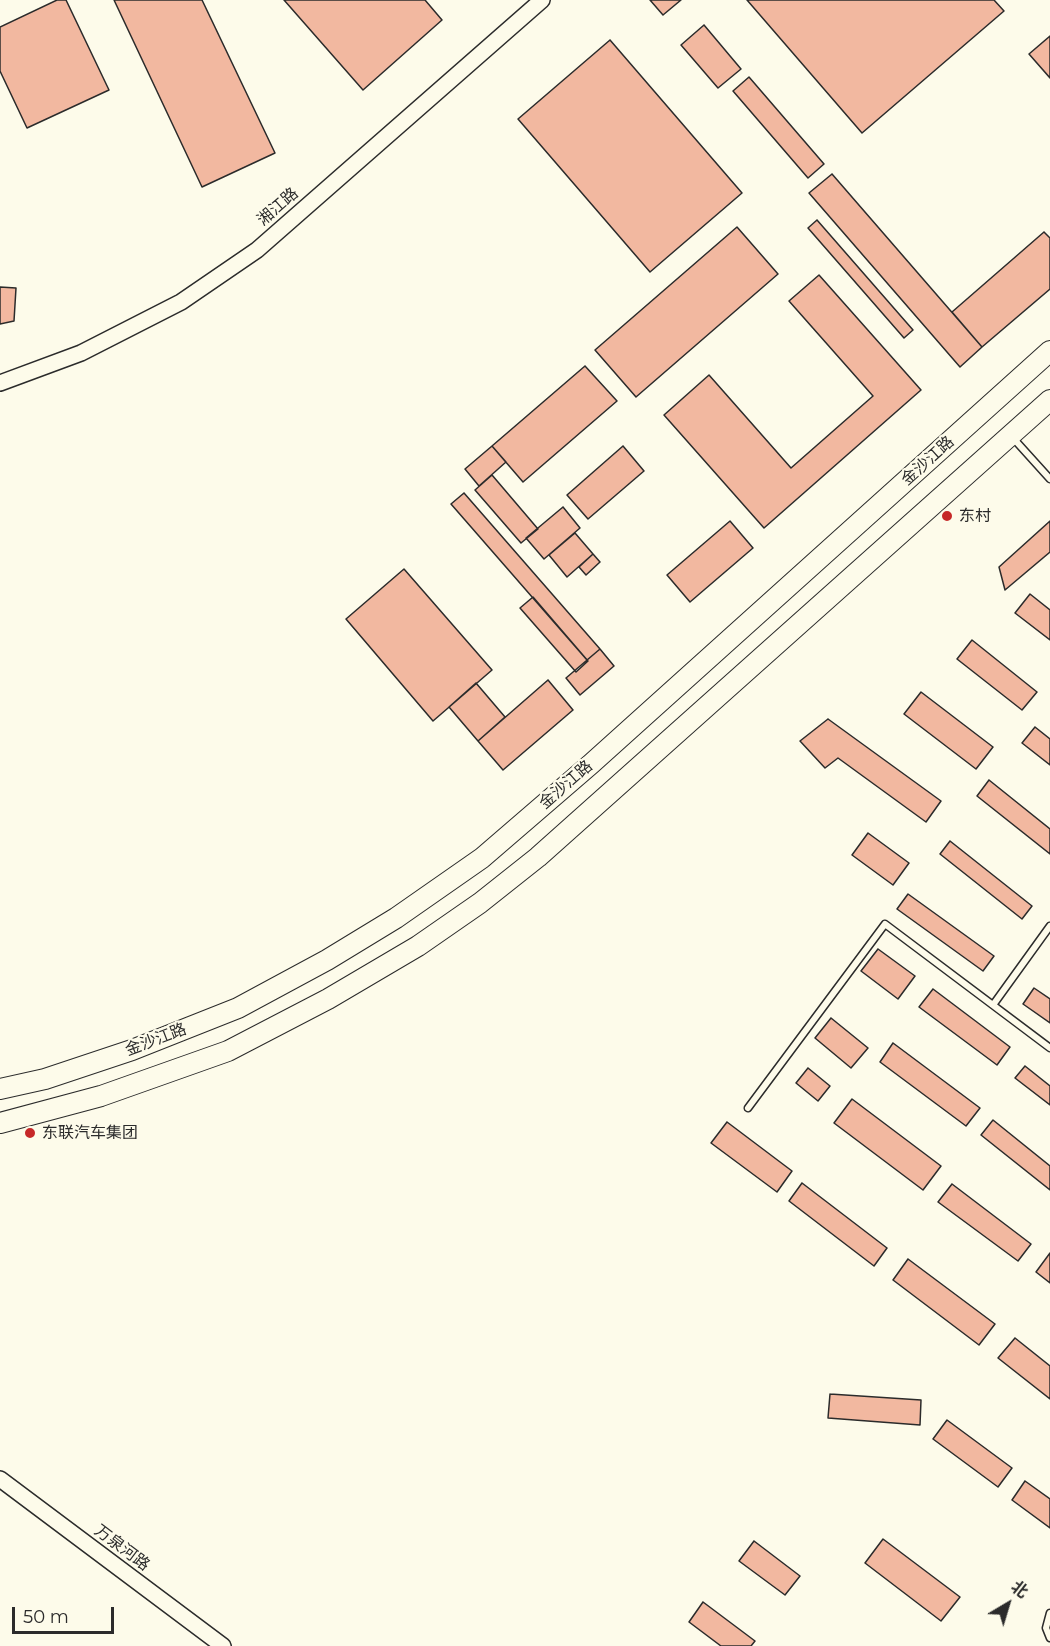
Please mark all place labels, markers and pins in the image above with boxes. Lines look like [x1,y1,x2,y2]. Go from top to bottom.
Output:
place label: 东村 [959,506,991,526]
marker: 东村 [940,509,954,523]
place label: 东联汽车集团 [42,1123,138,1143]
marker: 东联汽车集团 [23,1126,37,1140]

